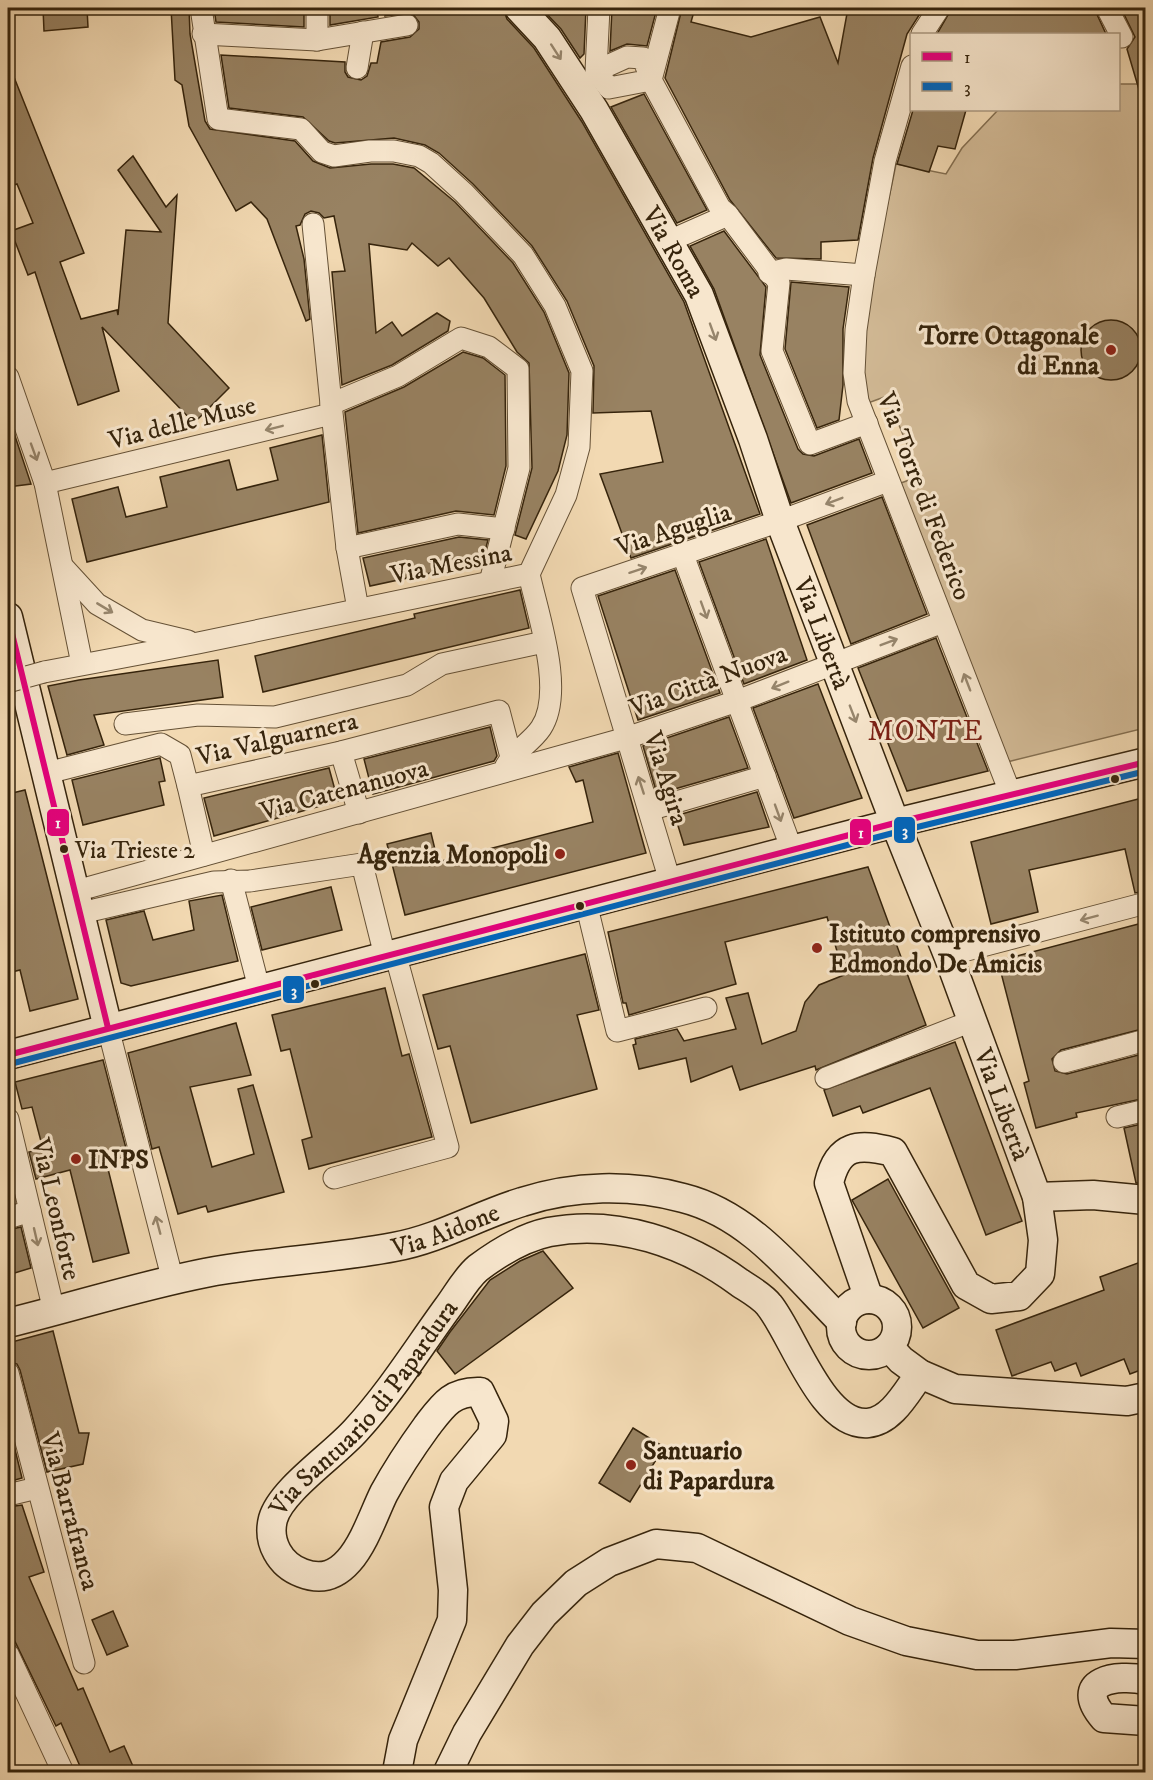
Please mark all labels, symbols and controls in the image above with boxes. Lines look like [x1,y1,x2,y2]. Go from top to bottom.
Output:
legend [910,33,1120,111]
one-way arrow [551,43,563,60]
text: 1 [964,47,971,69]
text: 3 [964,77,971,99]
street label: Via Roma [634,200,712,304]
place label: Torre Ottagonale di Enna [918,320,1100,383]
one-way arrow [709,322,720,340]
marker: Torre Ottagonale di Enna [1104,343,1118,357]
street label: Via Torre di Federico [868,387,978,605]
street label: Via delle Muse [104,389,259,458]
one-way arrow [265,422,284,434]
one-way arrow [30,442,41,461]
street label: Via Aguglia [611,496,735,565]
one-way arrow [825,496,844,507]
street label: Via Messina [387,537,515,593]
one-way arrow [628,564,647,575]
street label: Via Libertà [785,572,858,694]
one-way arrow [699,600,710,619]
one-way arrow [96,603,113,615]
one-way arrow [879,636,897,647]
street label: Via Città Nuova [624,638,792,725]
one-way arrow [961,673,972,692]
one-way arrow [771,680,789,691]
one-way arrow [848,704,859,722]
street label: Via Valguarnera [193,705,361,774]
district label: MONTE [868,714,984,749]
street label: Via Agira [635,727,695,829]
street label: Via Catenanuova [256,752,432,829]
unlabelled marker [1109,773,1121,785]
one-way arrow [635,776,646,795]
one-way arrow [774,803,785,822]
line badge: 1 [46,808,70,837]
text: 1 [55,813,61,833]
line badge: 3 [893,816,916,844]
line badge: 1 [849,818,872,846]
text: 3 [902,821,908,841]
text: 1 [858,823,864,843]
place label: Via Trieste 2 [74,836,195,866]
place label: Agenzia Monopoli [357,839,548,872]
marker: Via Trieste 2 [58,843,70,855]
marker: Agenzia Monopoli [553,847,567,861]
unlabelled marker [574,900,586,912]
one-way arrow [1080,913,1099,924]
place label: Istituto comprensivo Edmondo De Amicis [829,918,1043,981]
marker: Istituto comprensivo Edmondo De Amicis [810,941,824,955]
line badge: 3 [282,975,305,1004]
unlabelled marker [309,978,321,990]
text: 3 [291,981,297,1001]
street label: Via Libertà [965,1043,1037,1165]
street label: Via Leonforte [23,1134,88,1284]
place label: INPS [88,1144,149,1177]
marker: INPS [69,1152,83,1166]
street label: Via Aidone [388,1196,504,1265]
one-way arrow [152,1215,164,1234]
one-way arrow [30,1227,42,1246]
street label: Via Santuario di Papardura [262,1293,466,1523]
street label: Via Barrafranca [32,1428,106,1594]
place label: Santuario di Papardura [643,1435,775,1498]
marker: Santuario di Papardura [624,1458,638,1472]

